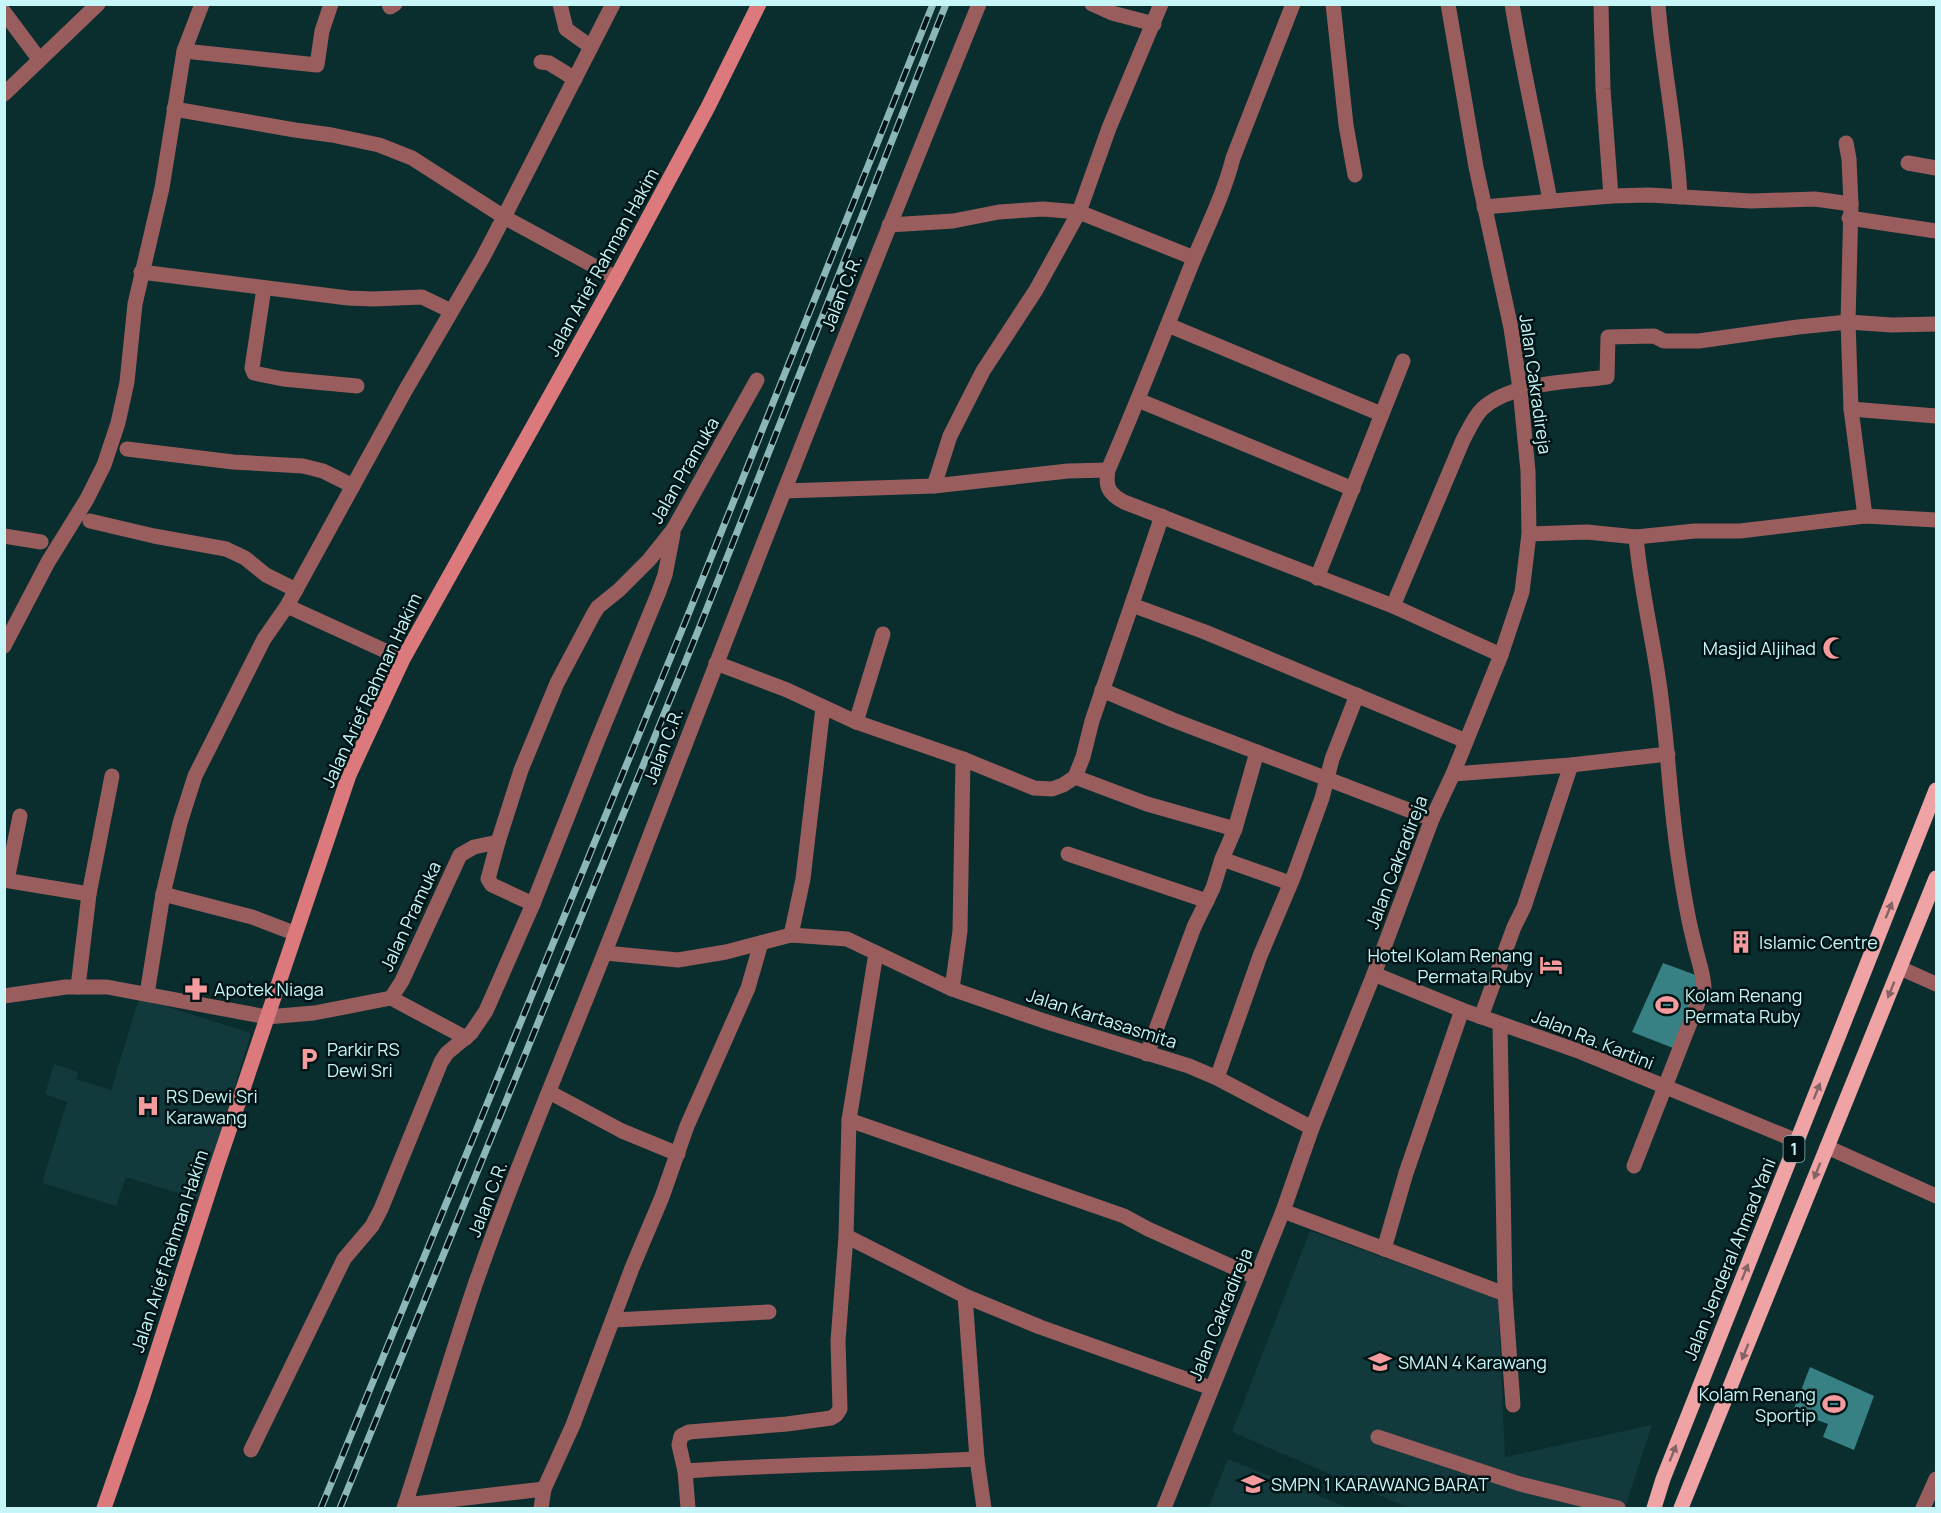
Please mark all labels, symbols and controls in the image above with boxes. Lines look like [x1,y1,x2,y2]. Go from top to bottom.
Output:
street label: Jalan Arief Rahman Hakim [540,164,664,360]
street label: Jalan C.R. [815,252,867,334]
street label: Jalan Cakradireja [1514,313,1558,455]
street label: Jalan Pramuka [644,413,724,527]
street label: Jalan Arief Rahman Hakim [315,589,427,791]
mosque icon: Masjid Aljihad [1821,635,1847,661]
place label: Masjid Aljihad [1703,636,1816,660]
street label: Jalan C.R. [638,705,688,787]
street label: Jalan Cakradireja [1360,792,1432,932]
street label: Jalan Pramuka [374,857,446,975]
one-way arrow [1884,900,1894,918]
building icon: Islamic Centre [1728,929,1754,955]
place label: Islamic Centre [1759,930,1878,954]
place label: Hotel Kolam Renang Permata Ruby [1368,943,1534,988]
hotel icon: Hotel Kolam Renang Permata Ruby [1538,952,1564,978]
pharmacy icon: Apotek Niaga [183,976,209,1002]
place label: Apotek Niaga [214,977,324,1001]
one-way arrow [1886,981,1895,999]
street label: Jalan Kartasasmita [1024,982,1180,1054]
place label: Kolam Renang Permata Ruby [1685,983,1802,1028]
sports icon: Kolam Renang Permata Ruby [1654,992,1680,1018]
street label: Jalan Ra. Kartini [1528,1004,1658,1074]
place label: Parkir RS Dewi Sri [327,1037,400,1082]
parking icon: Parkir RS Dewi Sri [296,1046,322,1072]
one-way arrow [1813,1082,1823,1100]
place label: RS Dewi Sri Karawang [166,1084,258,1129]
hospital icon: RS Dewi Sri Karawang [135,1093,161,1119]
road number: 1 [1784,1136,1804,1162]
street label: Jalan Arief Rahman Hakim [125,1147,213,1355]
street label: Jalan Jenderal Ahmad Yani [1677,1154,1781,1364]
street label: Jalan C.R. [462,1158,512,1240]
one-way arrow [1812,1162,1822,1180]
street label: Jalan Cakradireja [1182,1244,1258,1384]
one-way arrow [1741,1263,1750,1281]
one-way arrow [1739,1343,1749,1361]
school or university icon: SMAN 4 Karawang [1367,1349,1393,1375]
place label: SMAN 4 Karawang [1398,1350,1547,1374]
place label: Kolam Renang Sportip [1699,1382,1816,1427]
sports icon: Kolam Renang Sportip [1821,1391,1847,1417]
one-way arrow [1669,1444,1678,1462]
school or university icon: SMPN 1 KARAWANG BARAT [1240,1471,1266,1497]
place label: SMPN 1 KARAWANG BARAT [1271,1472,1489,1496]

